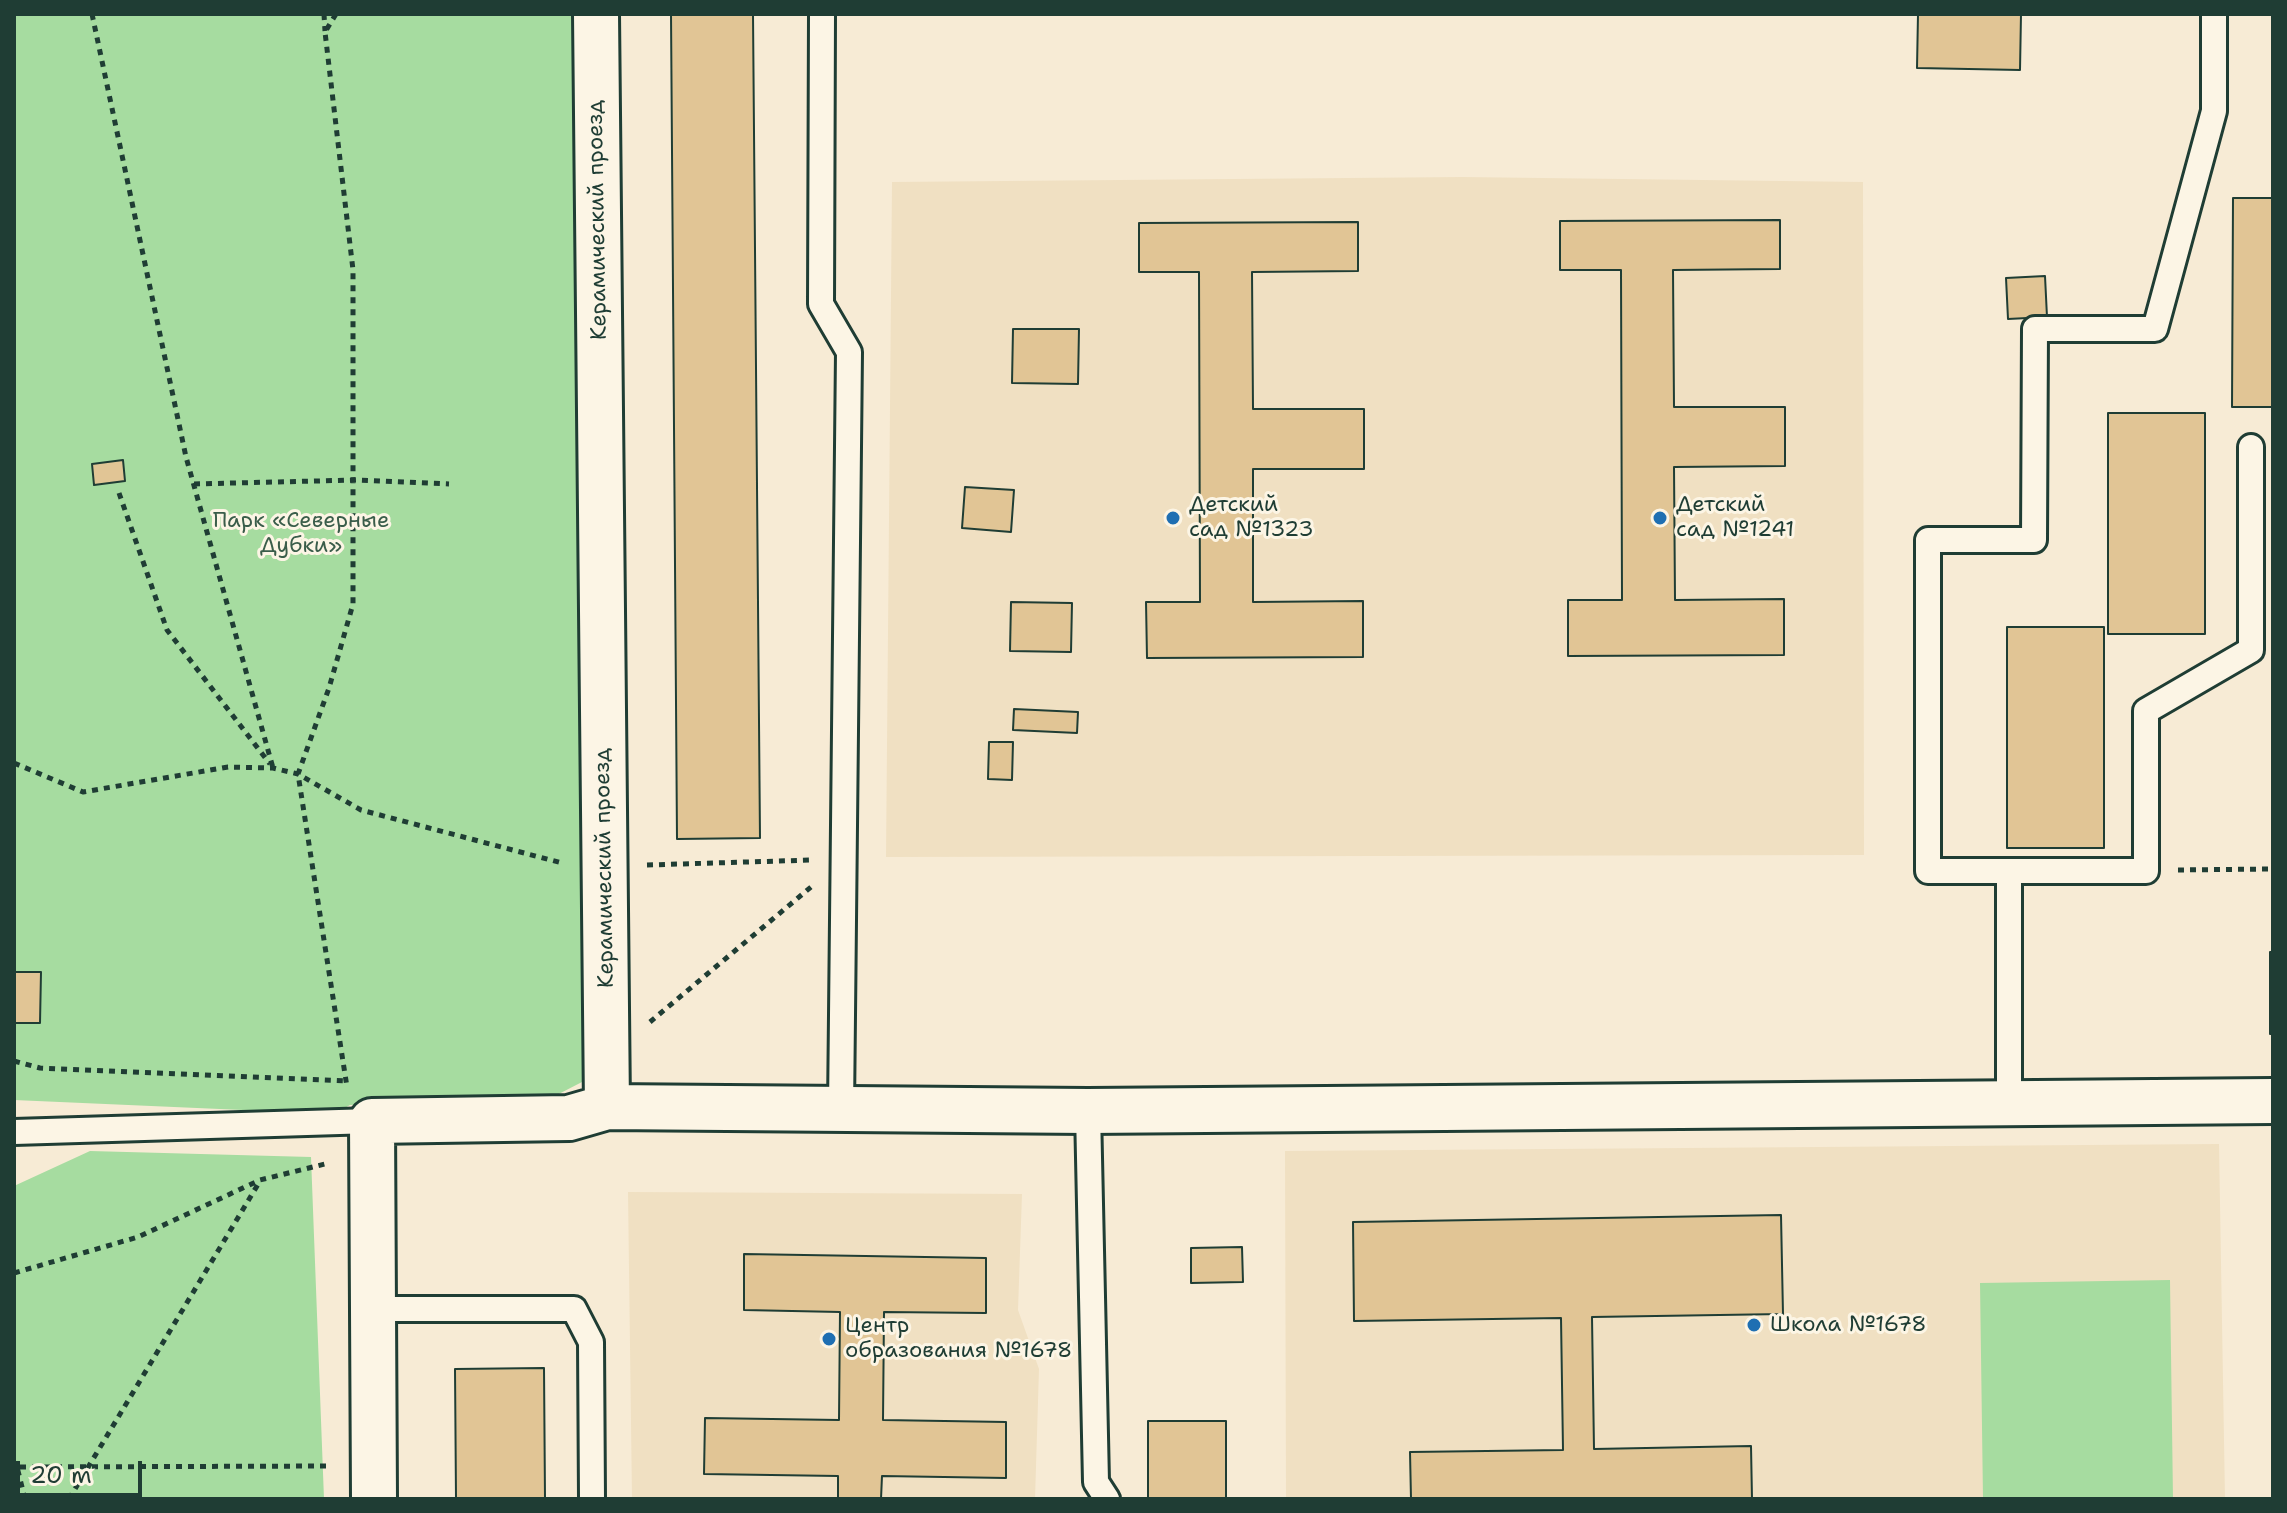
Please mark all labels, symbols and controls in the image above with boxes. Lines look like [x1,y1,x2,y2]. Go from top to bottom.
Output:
street label: Керамический проезд [583,100,613,340]
place label: Детский сад №1323 [1189,492,1314,544]
place label: Детский сад №1241 [1676,492,1794,544]
park label: Парк «Северные Дубки» [213,508,389,560]
marker: Детский сад №1323 [1164,509,1182,527]
marker: Детский сад №1241 [1651,509,1669,527]
street label: Керамический проезд [590,748,620,988]
place label: Школа №1678 [1770,1312,1927,1338]
place label: Центр образования №1678 [845,1313,1072,1364]
marker: Школа №1678 [1745,1316,1763,1334]
marker: Центр образования №1678 [820,1330,838,1348]
scale bar [20,1445,146,1495]
text: 20 m [30,1459,92,1491]

